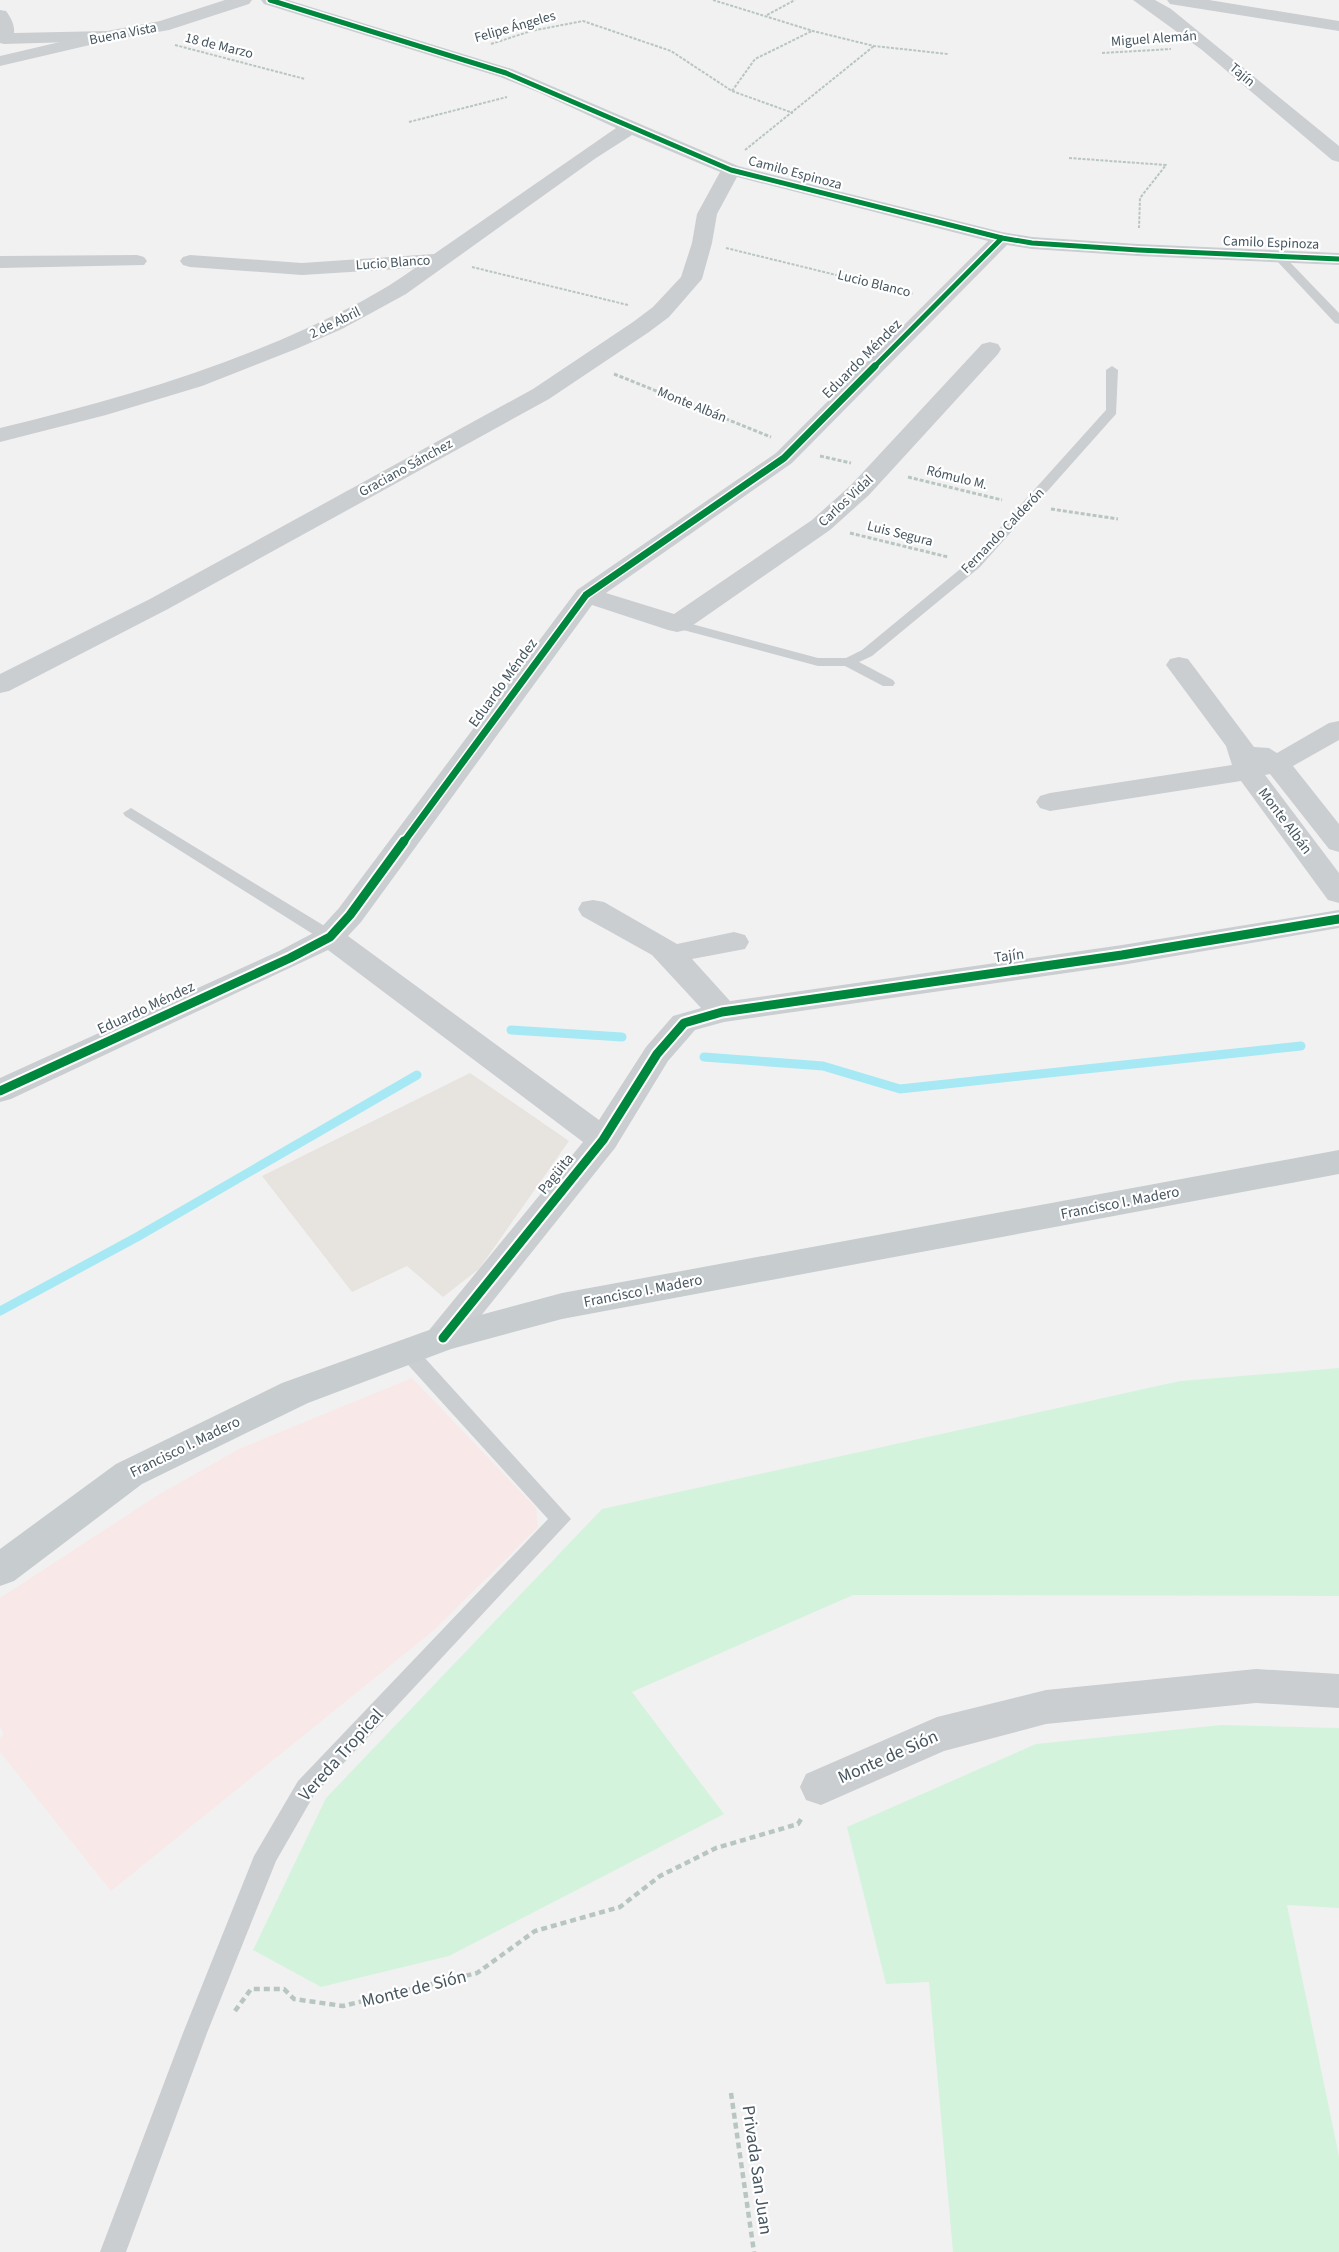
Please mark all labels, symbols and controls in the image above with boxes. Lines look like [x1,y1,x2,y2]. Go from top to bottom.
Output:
street label: Felipe Ángeles [472,6,558,48]
street label: Buena Vista [88,18,158,50]
street label: Miguel Alemán [1110,26,1198,52]
street label: 18 de Marzo [183,28,255,64]
street label: Tajín [1225,58,1259,92]
street label: Camilo Espinoza [746,151,844,195]
street label: Camilo Espinoza [1222,231,1320,255]
street label: Lucio Blanco [355,250,431,276]
street label: Lucio Blanco [835,265,913,303]
street label: 2 de Abril [306,302,364,344]
street label: Eduardo Méndez [817,314,907,404]
street label: Monte Albán [654,382,730,428]
street label: Graciano Sánchez [356,434,456,502]
street label: Rómulo M. [924,461,990,495]
street label: Carlos Vidal [814,470,878,532]
street label: Fernando Calderón [957,484,1049,578]
street label: Luis Segura [865,516,935,552]
street label: Eduardo Méndez [464,634,542,732]
street label: Monte Albán [1253,783,1317,859]
street label: Tajín [993,944,1025,968]
street label: Eduardo Méndez [94,976,198,1040]
street label: Pagüita [533,1149,579,1199]
street label: Francisco I. Madero [1059,1181,1181,1225]
street label: Francisco I. Madero [582,1269,704,1313]
street label: Francisco I. Madero [126,1411,244,1483]
street label: Vereda Tropical [293,1703,389,1807]
street label: Monte de Sión [834,1724,942,1790]
street label: Monte de Sión [359,1964,469,2014]
street label: Privada San Juan [736,2104,778,2236]

